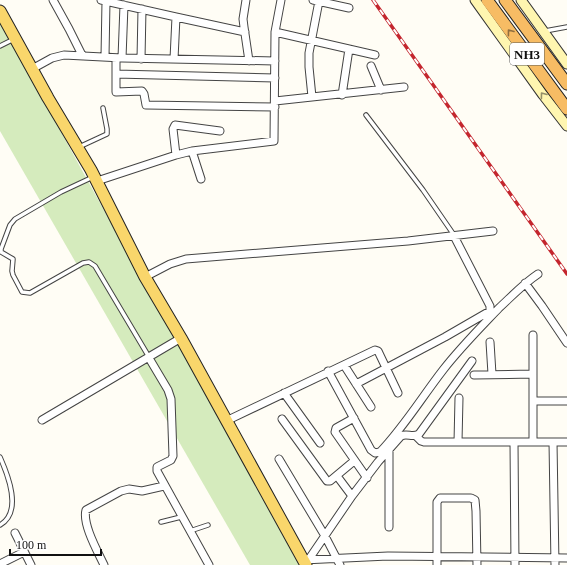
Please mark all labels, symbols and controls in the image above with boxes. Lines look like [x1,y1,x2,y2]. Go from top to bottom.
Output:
one-way arrow [508,30,515,37]
road number: NH3 [510,43,544,65]
one-way arrow [541,93,548,100]
scale bar [10,531,101,557]
text: 100 m [16,538,47,552]

